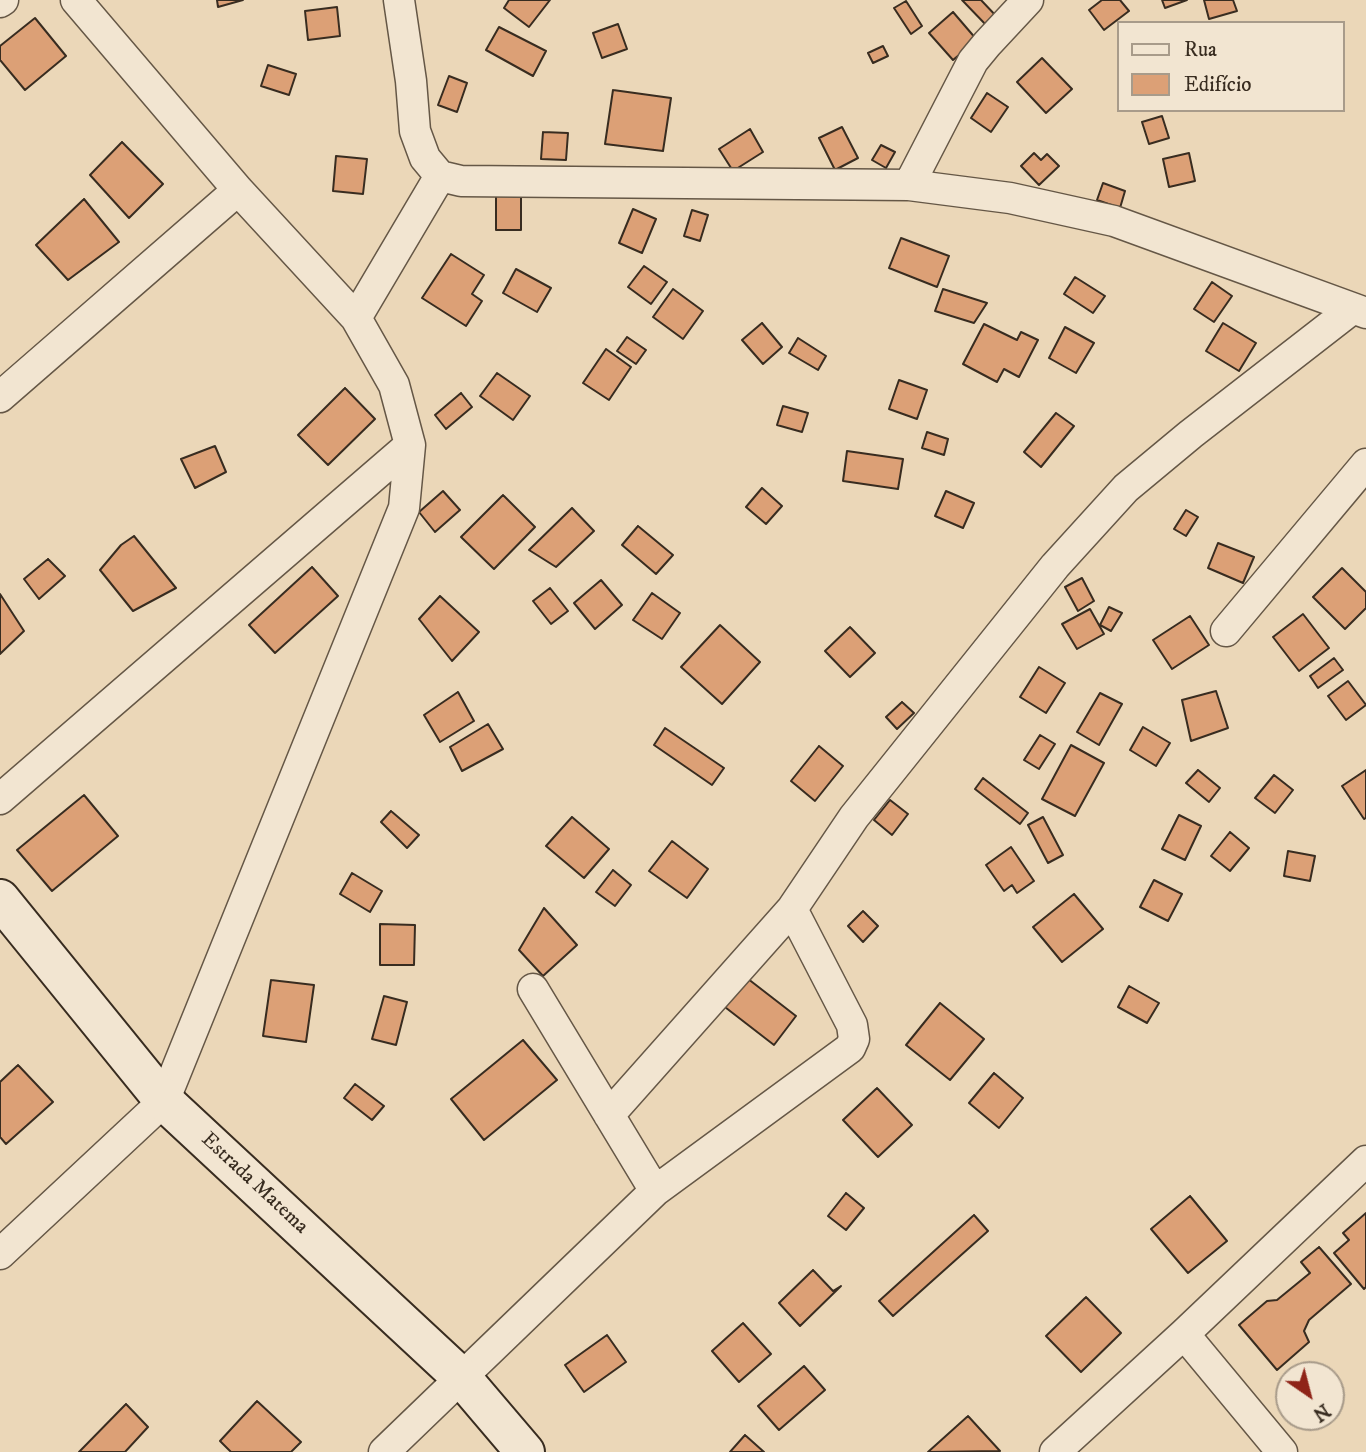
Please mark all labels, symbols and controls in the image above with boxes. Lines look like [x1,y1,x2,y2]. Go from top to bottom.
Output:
legend [1118,21,1345,112]
text: Rua [1184,37,1217,63]
text: Edifício [1184,72,1252,98]
street label: Estrada Matema [195,1128,313,1240]
north arrow [1275,1361,1345,1431]
text: N [1308,1398,1334,1426]

